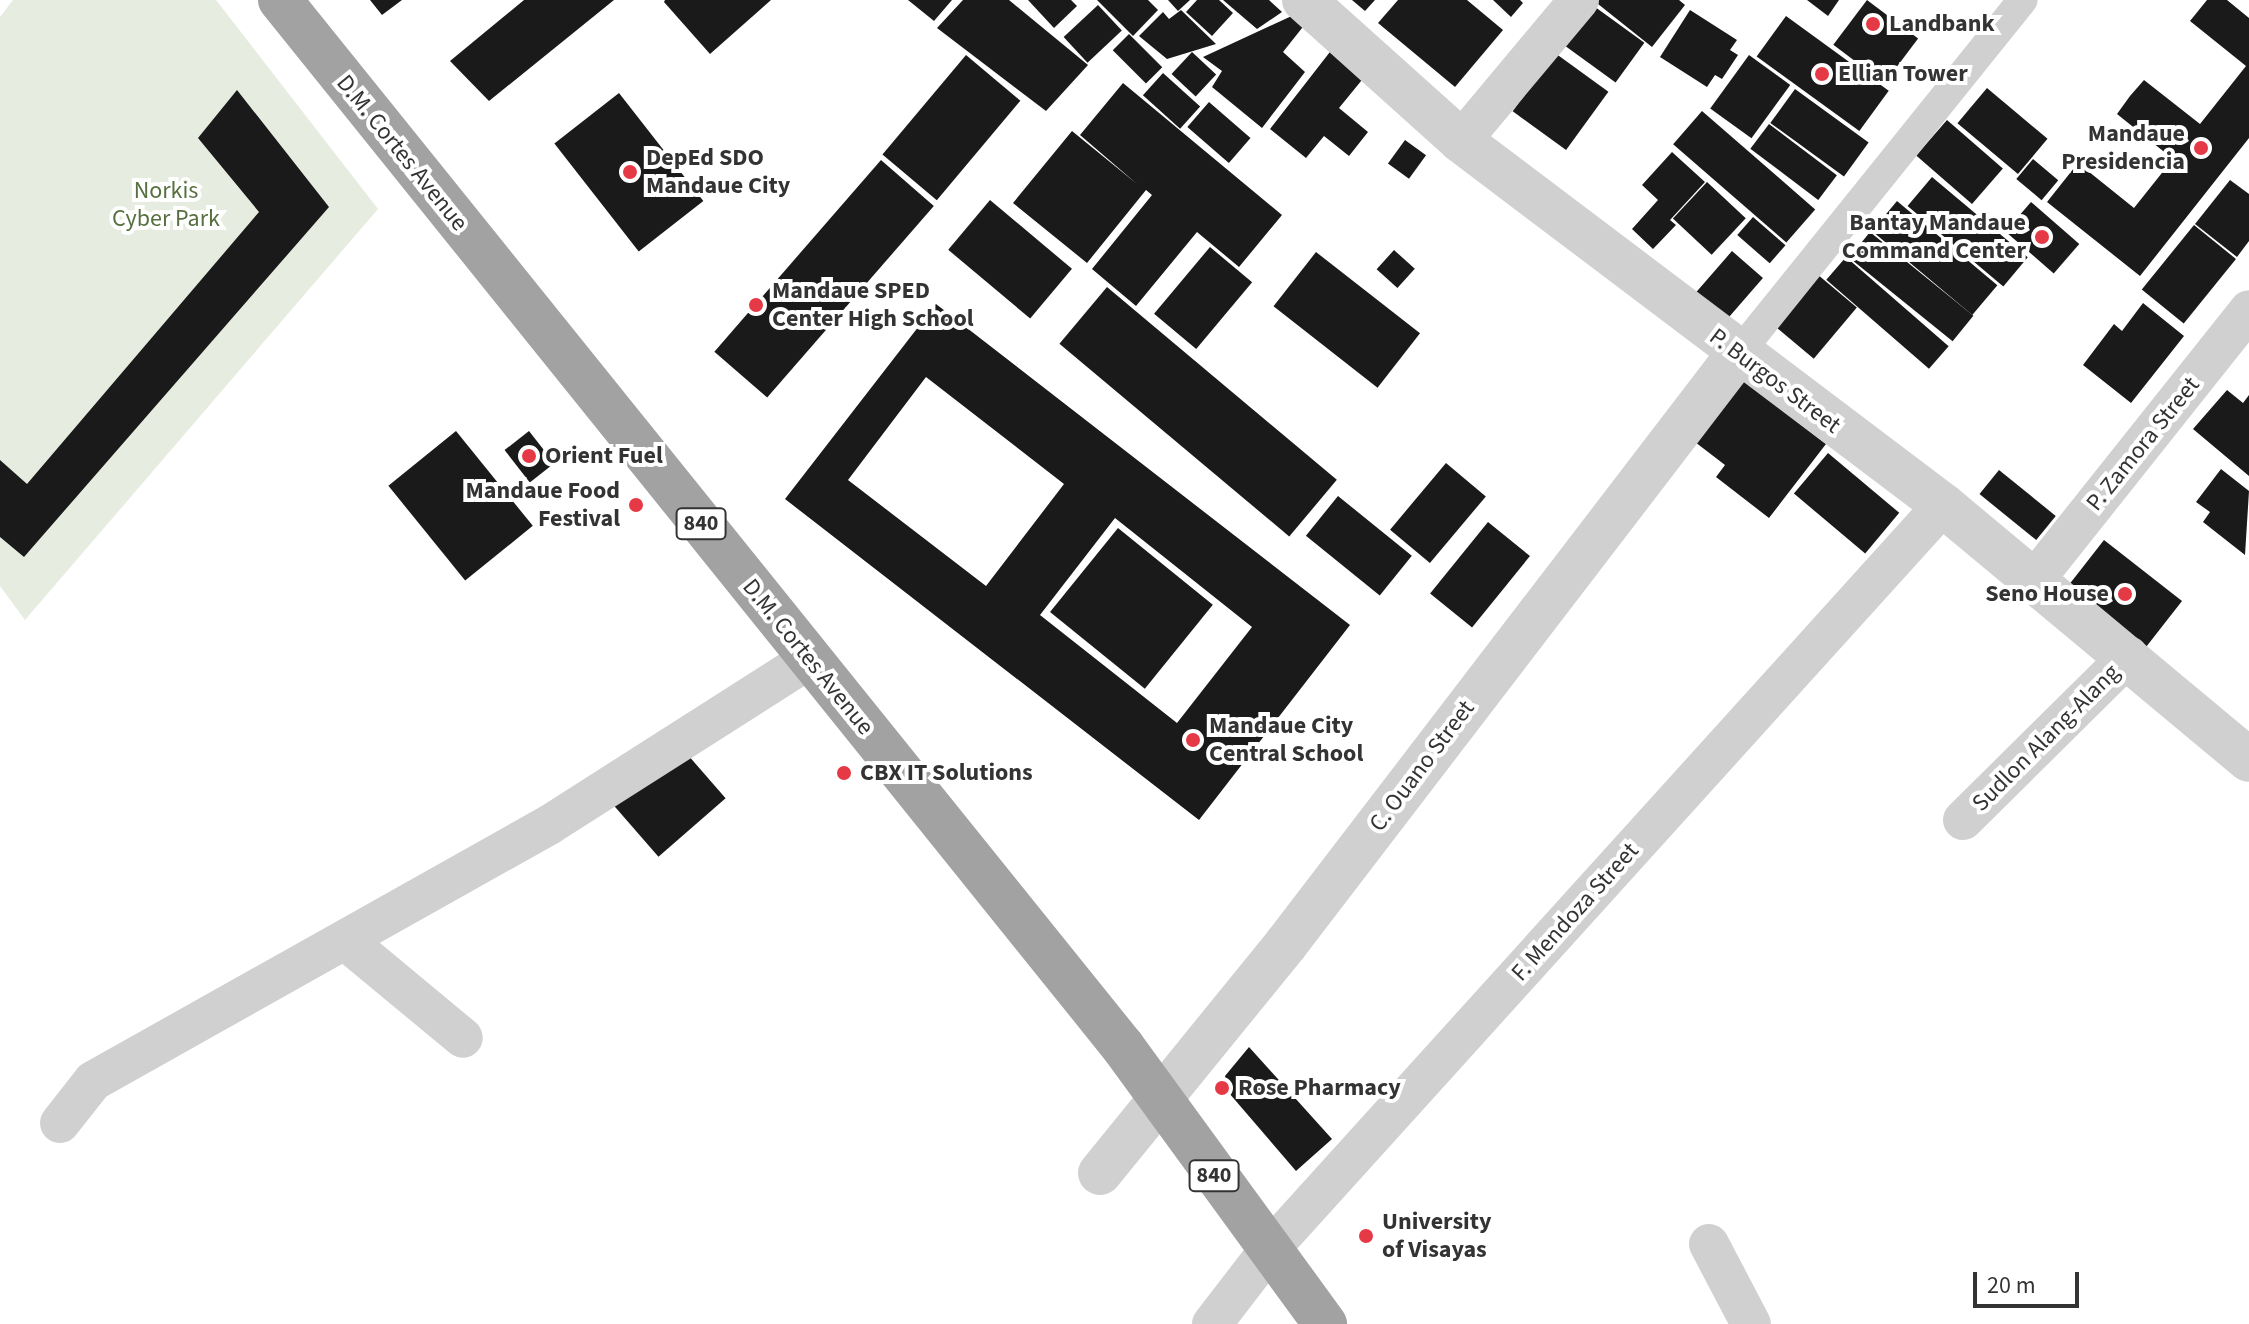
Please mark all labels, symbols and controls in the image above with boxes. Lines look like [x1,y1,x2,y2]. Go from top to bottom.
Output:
place label: Landbank [1889,10,1995,38]
marker: Landbank [1864,15,1882,33]
place label: Ellian Tower [1838,60,1968,88]
marker: Ellian Tower [1813,65,1831,83]
street label: D.M. Cortes Avenue [330,69,474,237]
place label: Mandaue Presidencia [2061,120,2185,176]
marker: Mandaue Presidencia [2192,139,2210,157]
place label: DepEd SDO Mandaue City [646,144,790,200]
marker: DepEd SDO Mandaue City [621,163,639,181]
park label: Norkis Cyber Park [112,177,220,233]
place label: Bantay Mandaue Command Center [1842,209,2026,265]
marker: Bantay Mandaue Command Center [2033,228,2051,246]
place label: Mandaue SPED Center High School [772,277,974,333]
marker: Mandaue SPED Center High School [747,296,765,314]
street label: P. Burgos Street [1704,322,1846,440]
street label: P. Zamora Street [2080,371,2206,517]
place label: Orient Fuel [545,442,663,470]
marker: Orient Fuel [520,447,538,465]
place label: Mandaue Food Festival [466,477,620,533]
marker: Mandaue Food Festival [627,496,645,514]
road number: 840 [675,506,727,542]
street label: D.M. Cortes Avenue [736,573,880,741]
place label: Seno House [1985,580,2109,608]
marker: Seno House [2116,585,2134,603]
street label: Sudlon Alang-Alang [1966,658,2126,818]
street label: C. Ouano Street [1363,695,1481,837]
place label: Mandaue City Central School [1209,712,1363,768]
marker: Mandaue City Central School [1184,731,1202,749]
place label: CBX IT Solutions [860,759,1033,787]
marker: CBX IT Solutions [835,764,853,782]
street label: F. Mendoza Street [1505,837,1645,987]
place label: Rose Pharmacy [1238,1074,1401,1102]
marker: Rose Pharmacy [1213,1079,1231,1097]
road number: 840 [1188,1158,1240,1194]
place label: University of Visayas [1382,1208,1491,1264]
marker: University of Visayas [1357,1227,1375,1245]
scale bar [1977,1256,2083,1306]
text: 20 m [1987,1268,2036,1303]

